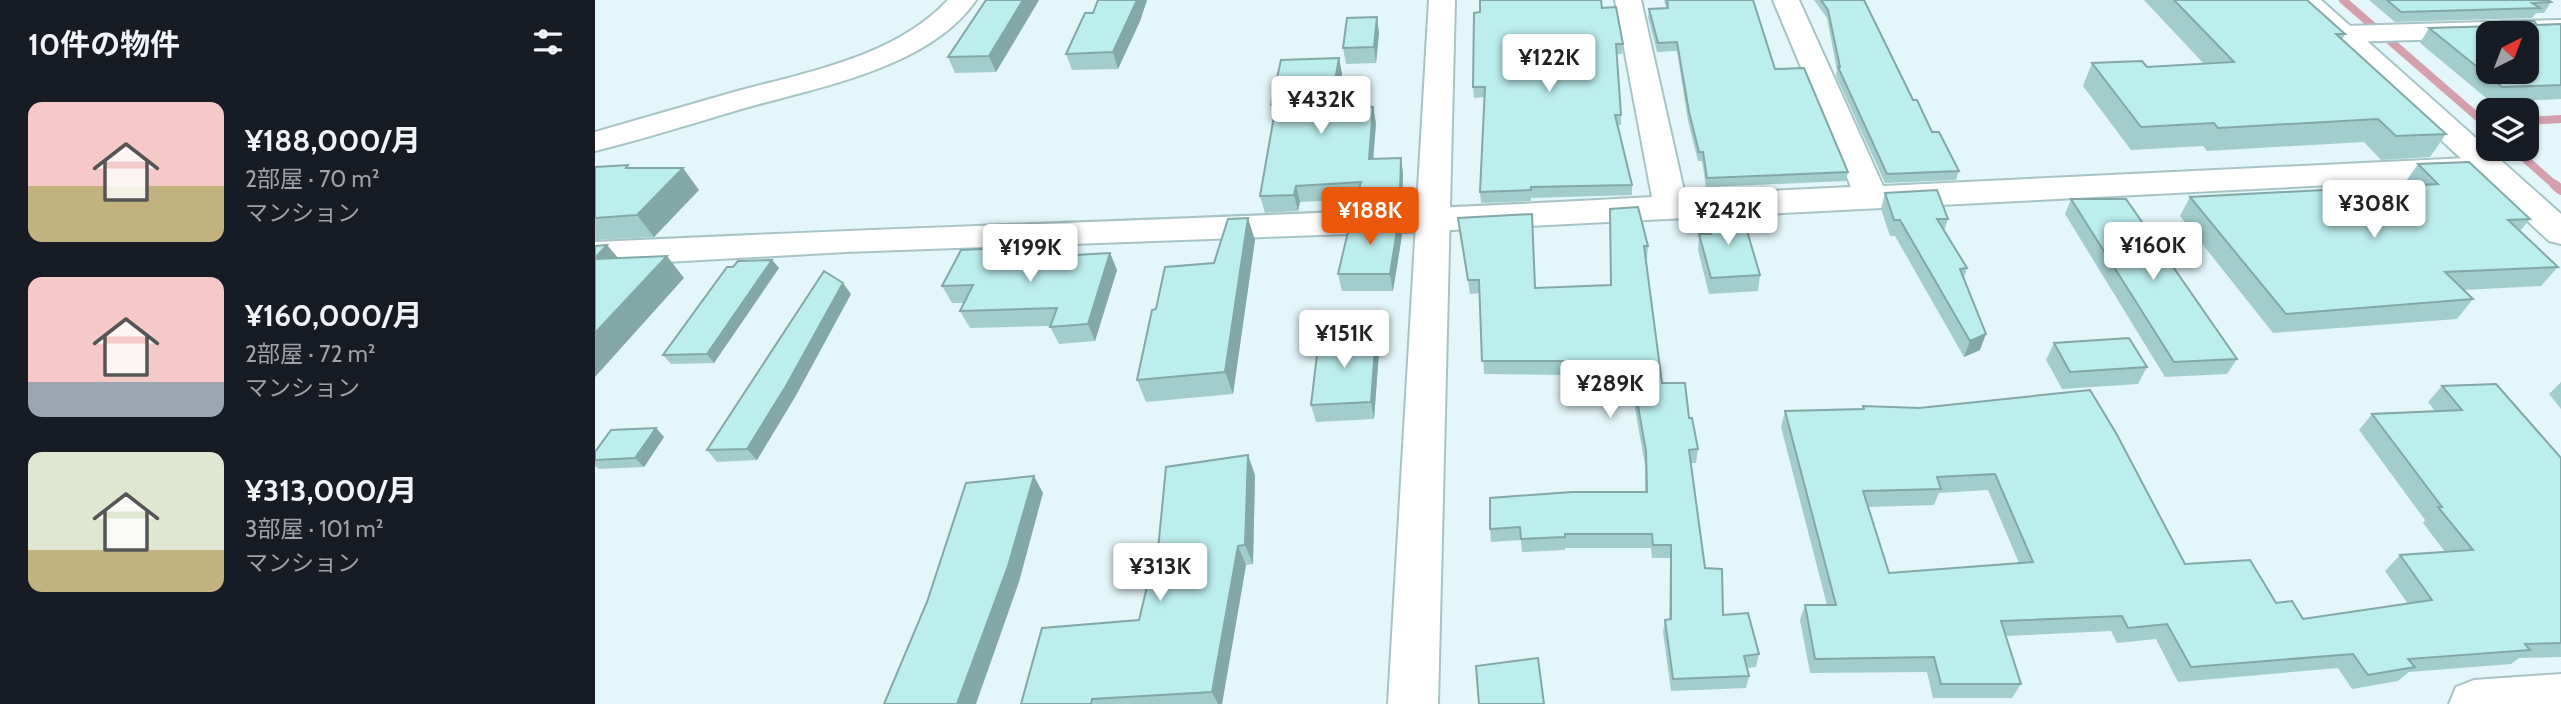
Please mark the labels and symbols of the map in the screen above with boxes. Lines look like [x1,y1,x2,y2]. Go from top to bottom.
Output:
north arrow [2476,21,2539,84]
pin: ¥122K [1500,34,1598,94]
pin: ¥432K [1272,76,1370,136]
pin: ¥308K [2325,180,2423,240]
pin: ¥188K [1321,188,1419,247]
pin: ¥242K [1679,188,1777,247]
pin: ¥160K [2104,222,2202,282]
pin: ¥199K [981,224,1079,284]
pin: ¥151K [1295,310,1393,370]
pin: ¥289K [1561,360,1659,420]
pin: ¥313K [1111,544,1209,603]

